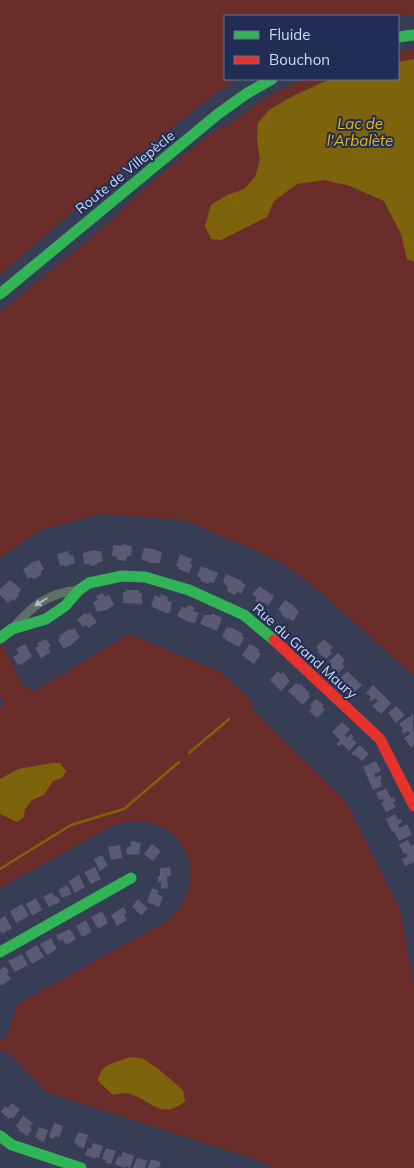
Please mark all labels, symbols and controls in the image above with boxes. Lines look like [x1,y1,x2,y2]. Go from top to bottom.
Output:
legend [224,15,399,80]
text: Fluide [269,25,310,44]
text: Bouchon [269,50,330,69]
water label: Lac de l'Arbalète [327,114,393,150]
street label: Route de Villepècle [72,126,178,218]
one-way arrow [34,597,47,607]
street label: Rue du Grand Maury [249,599,361,703]

